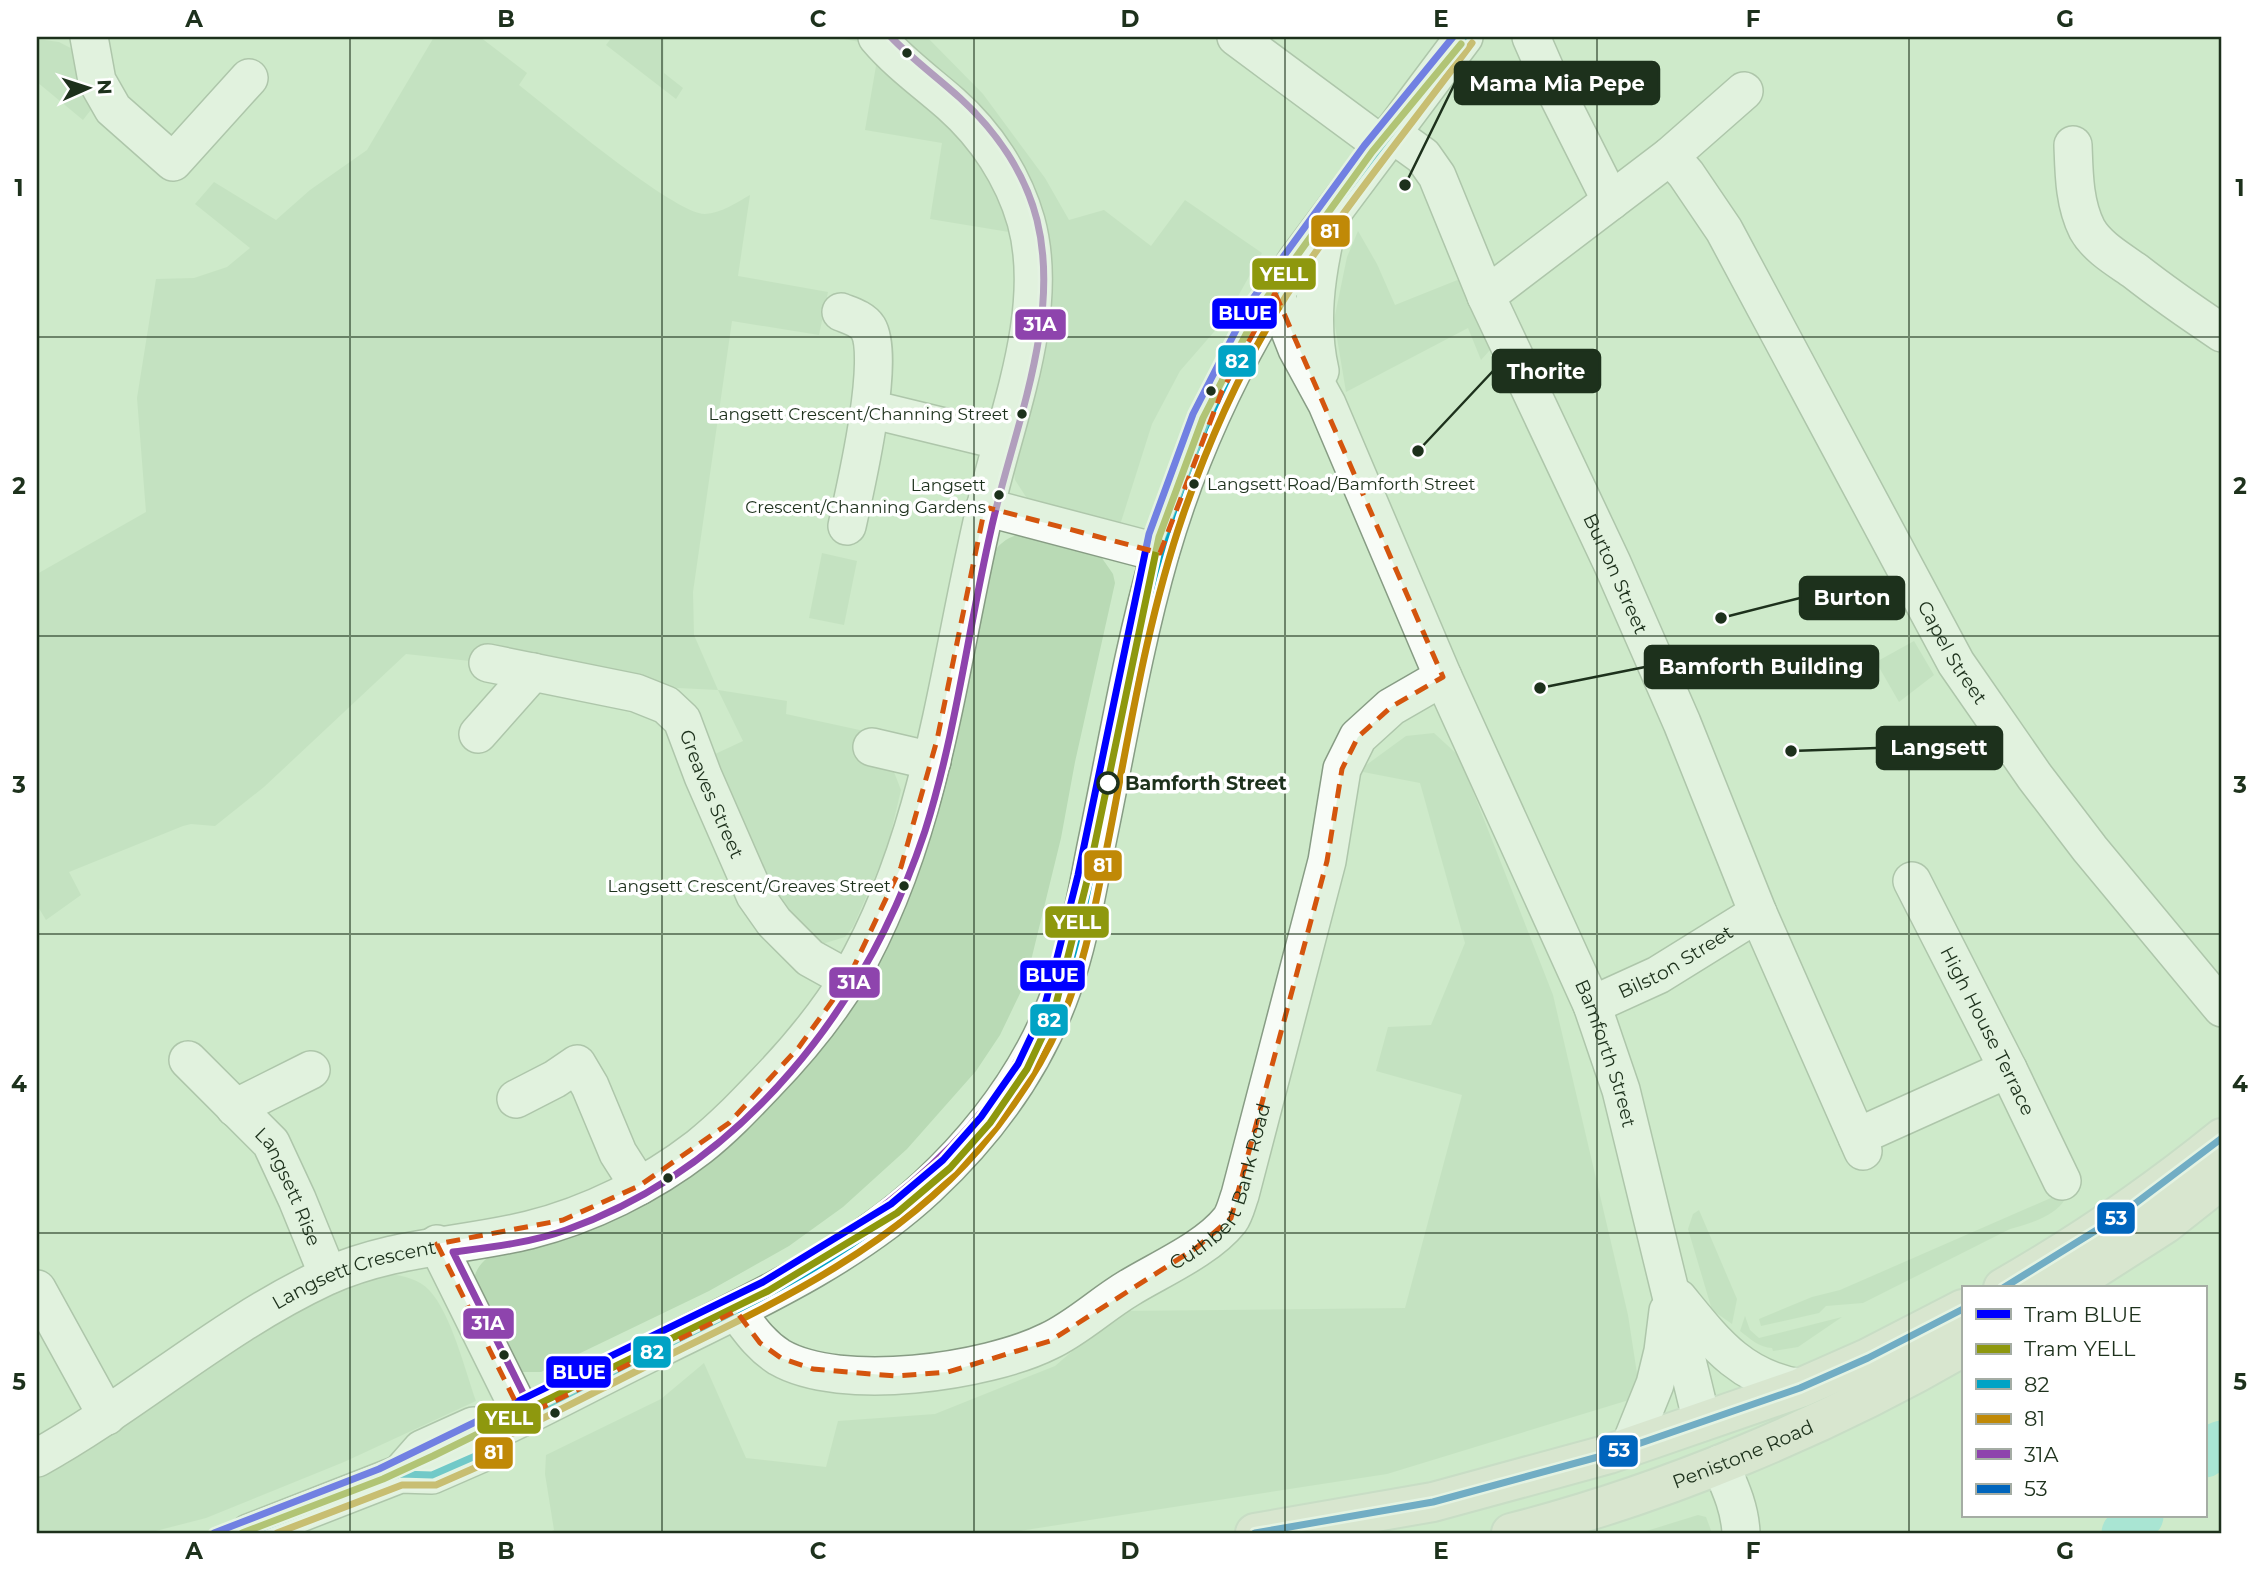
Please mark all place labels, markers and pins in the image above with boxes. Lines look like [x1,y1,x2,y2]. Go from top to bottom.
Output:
unlabelled marker [900,46,914,60]
callout: Mama Mia Pepe [1455,62,1659,104]
callout: Thorite [1493,350,1600,392]
unlabelled marker [1204,384,1218,398]
place label: Langsett Crescent/Channing Street [708,404,1009,424]
marker: Langsett Crescent/Channing Street [1015,407,1029,421]
place label: Langsett Road/Bamforth Street [1207,474,1475,494]
place label: Langsett Crescent/Channing Gardens [745,475,986,517]
marker: Langsett Road/Bamforth Street [1187,477,1201,491]
marker: Langsett Crescent/Channing Gardens [992,488,1006,502]
callout: Burton [1800,577,1904,619]
callout: Bamforth Building [1645,646,1878,688]
callout: Langsett [1877,727,2002,769]
marker: Bamforth Street [1097,772,1119,794]
place label: Bamforth Street [1125,772,1287,795]
place label: Langsett Crescent/Greaves Street [608,876,891,896]
marker: Langsett Crescent/Greaves Street [897,879,911,893]
unlabelled marker [661,1171,675,1185]
unlabelled marker [497,1348,511,1362]
unlabelled marker [548,1406,562,1420]

